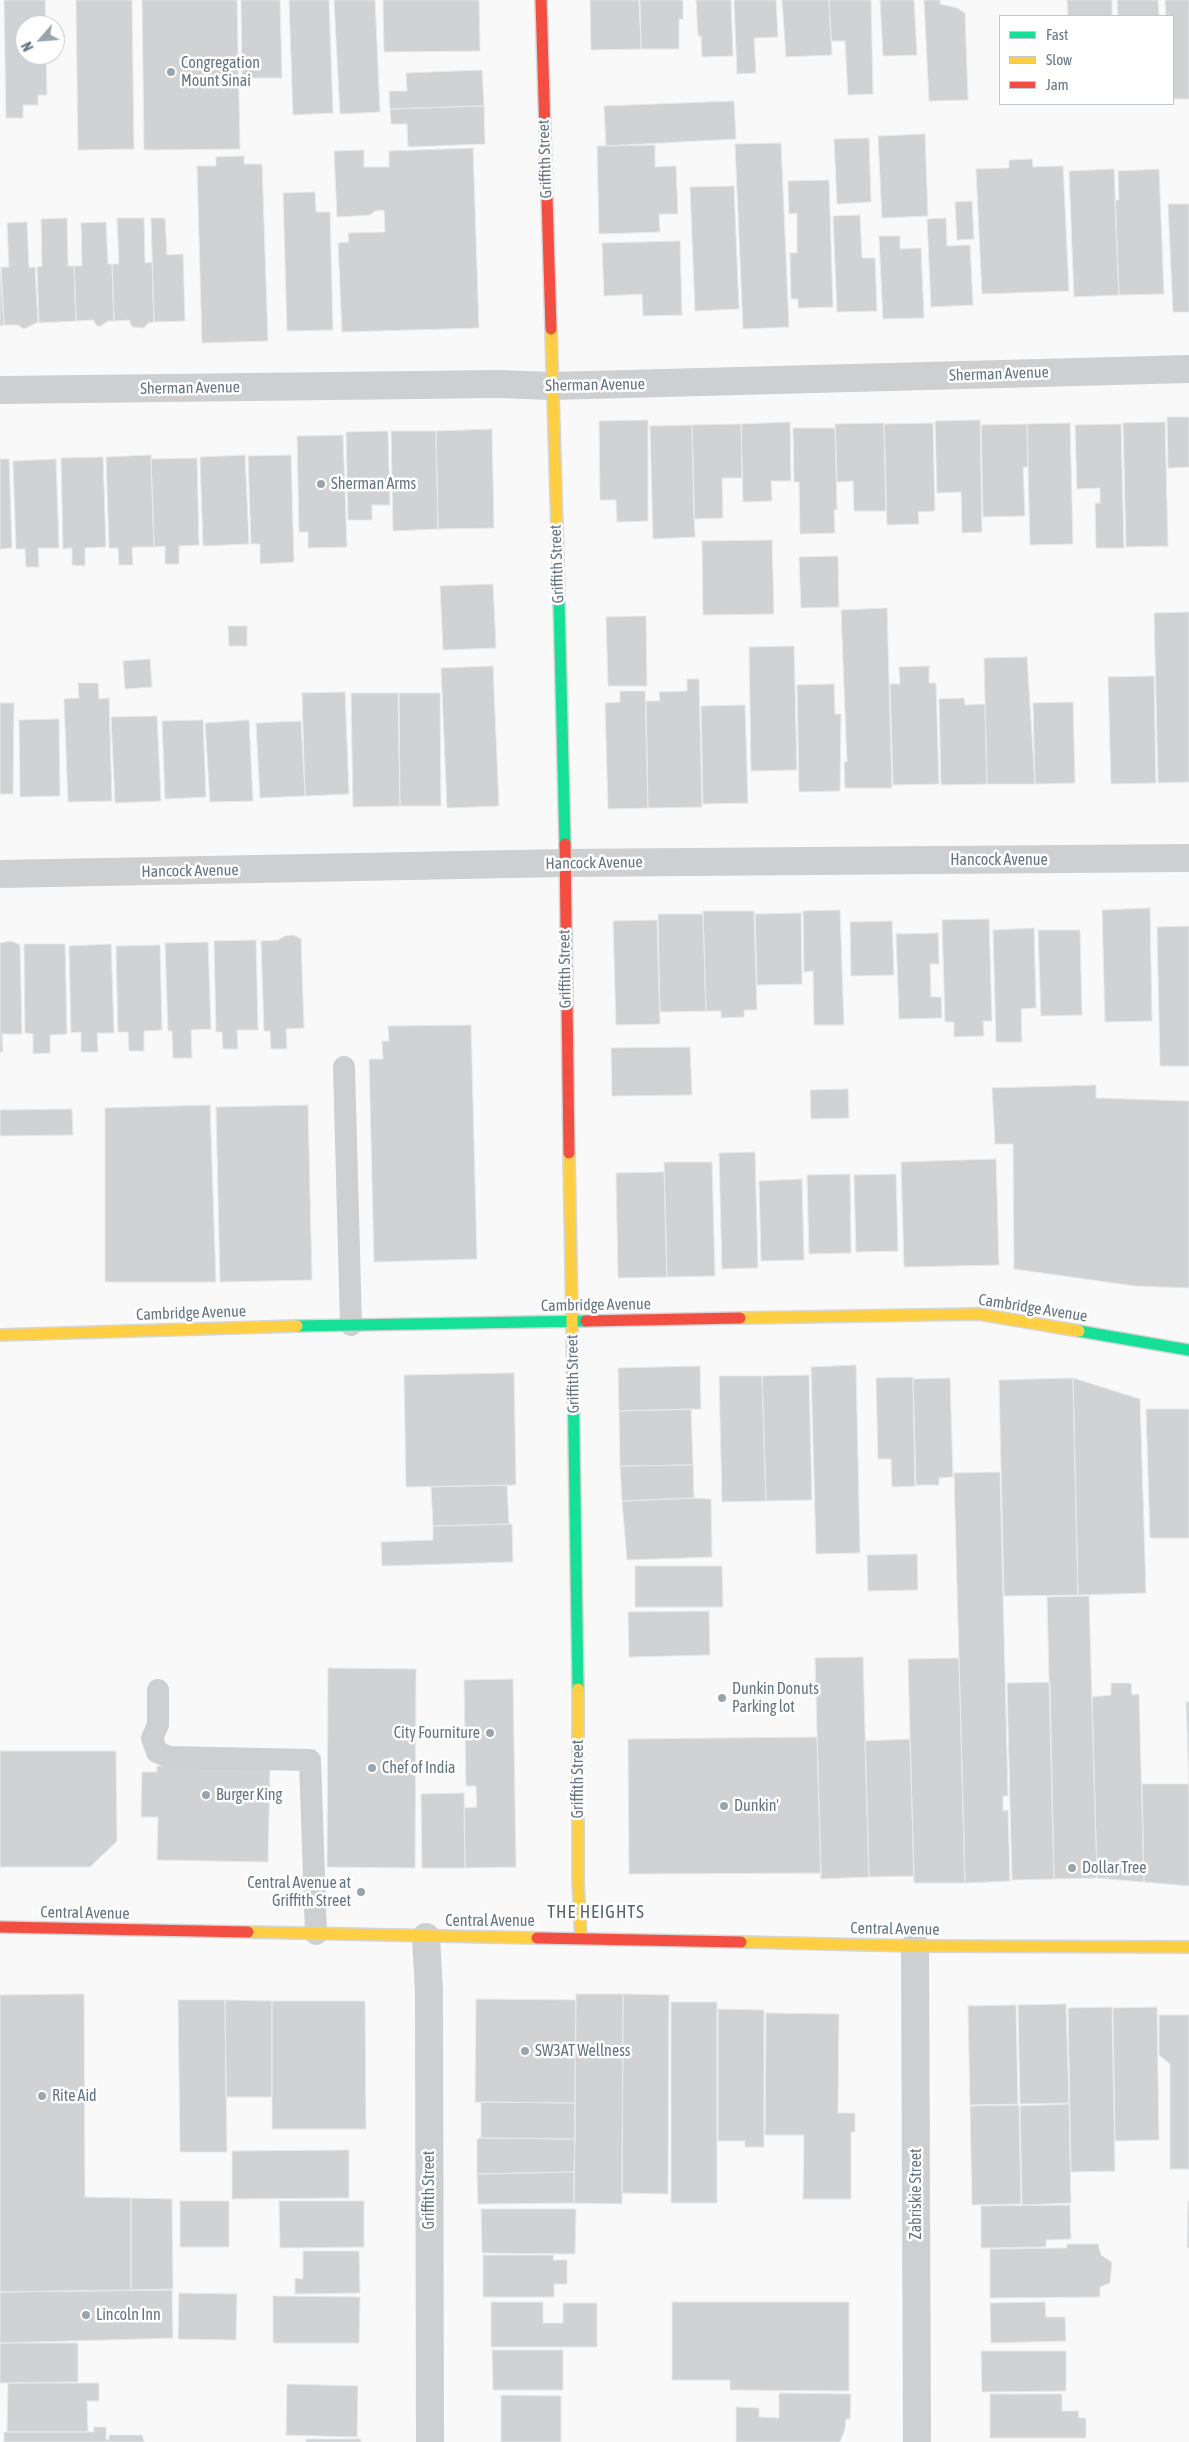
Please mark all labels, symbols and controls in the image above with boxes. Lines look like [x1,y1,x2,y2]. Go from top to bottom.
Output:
north arrow [15,15,65,65]
legend [999,15,1174,105]
text: Fast [1046,26,1068,43]
text: N [19,39,37,54]
text: Slow [1046,51,1072,68]
place label: Congregation Mount Sinai [181,53,260,91]
marker: Congregation Mount Sinai [165,66,177,78]
text: Jam [1046,76,1069,93]
street label: Griffith Street [534,119,556,199]
street label: Sherman Avenue [949,363,1049,385]
street label: Sherman Avenue [545,375,645,395]
street label: Sherman Avenue [140,378,240,398]
place label: Sherman Arms [331,474,416,494]
marker: Sherman Arms [315,478,327,490]
street label: Griffith Street [546,524,568,604]
street label: Hancock Avenue [950,850,1048,870]
street label: Hancock Avenue [545,853,643,873]
street label: Hancock Avenue [141,861,239,881]
street label: Griffith Street [555,929,575,1009]
street label: Cambridge Avenue [977,1290,1089,1326]
street label: Cambridge Avenue [541,1294,651,1316]
street label: Cambridge Avenue [136,1301,246,1325]
street label: Griffith Street [563,1334,583,1414]
place label: Dunkin Donuts Parking lot [732,1679,819,1717]
marker: Dunkin Donuts Parking lot [716,1692,728,1704]
place label: City Fourniture [394,1723,480,1743]
marker: City Fourniture [484,1727,496,1739]
street label: Griffith Street [568,1740,588,1818]
place label: Chef of India [382,1758,456,1778]
marker: Chef of India [366,1762,378,1774]
place label: Burger King [216,1785,282,1805]
marker: Burger King [200,1789,212,1801]
place label: Dunkin' [734,1796,779,1816]
marker: Dunkin' [718,1800,730,1812]
place label: Dollar Tree [1082,1858,1147,1878]
marker: Dollar Tree [1066,1862,1078,1874]
place label: Central Avenue at Griffith Street [247,1873,351,1911]
marker: Central Avenue at Griffith Street [355,1886,367,1898]
district label: THE HEIGHTS [546,1901,646,1923]
street label: Central Avenue [40,1903,130,1923]
street label: Central Avenue [445,1911,535,1931]
street label: Central Avenue [850,1919,940,1939]
place label: SW3AT Wellness [535,2041,630,2061]
marker: SW3AT Wellness [519,2045,531,2057]
place label: Rite Aid [52,2086,97,2106]
marker: Rite Aid [36,2090,48,2102]
street label: Zabriskie Street [906,2148,926,2240]
street label: Griffith Street [419,2151,439,2229]
place label: Lincoln Inn [96,2305,161,2325]
marker: Lincoln Inn [80,2309,92,2321]

